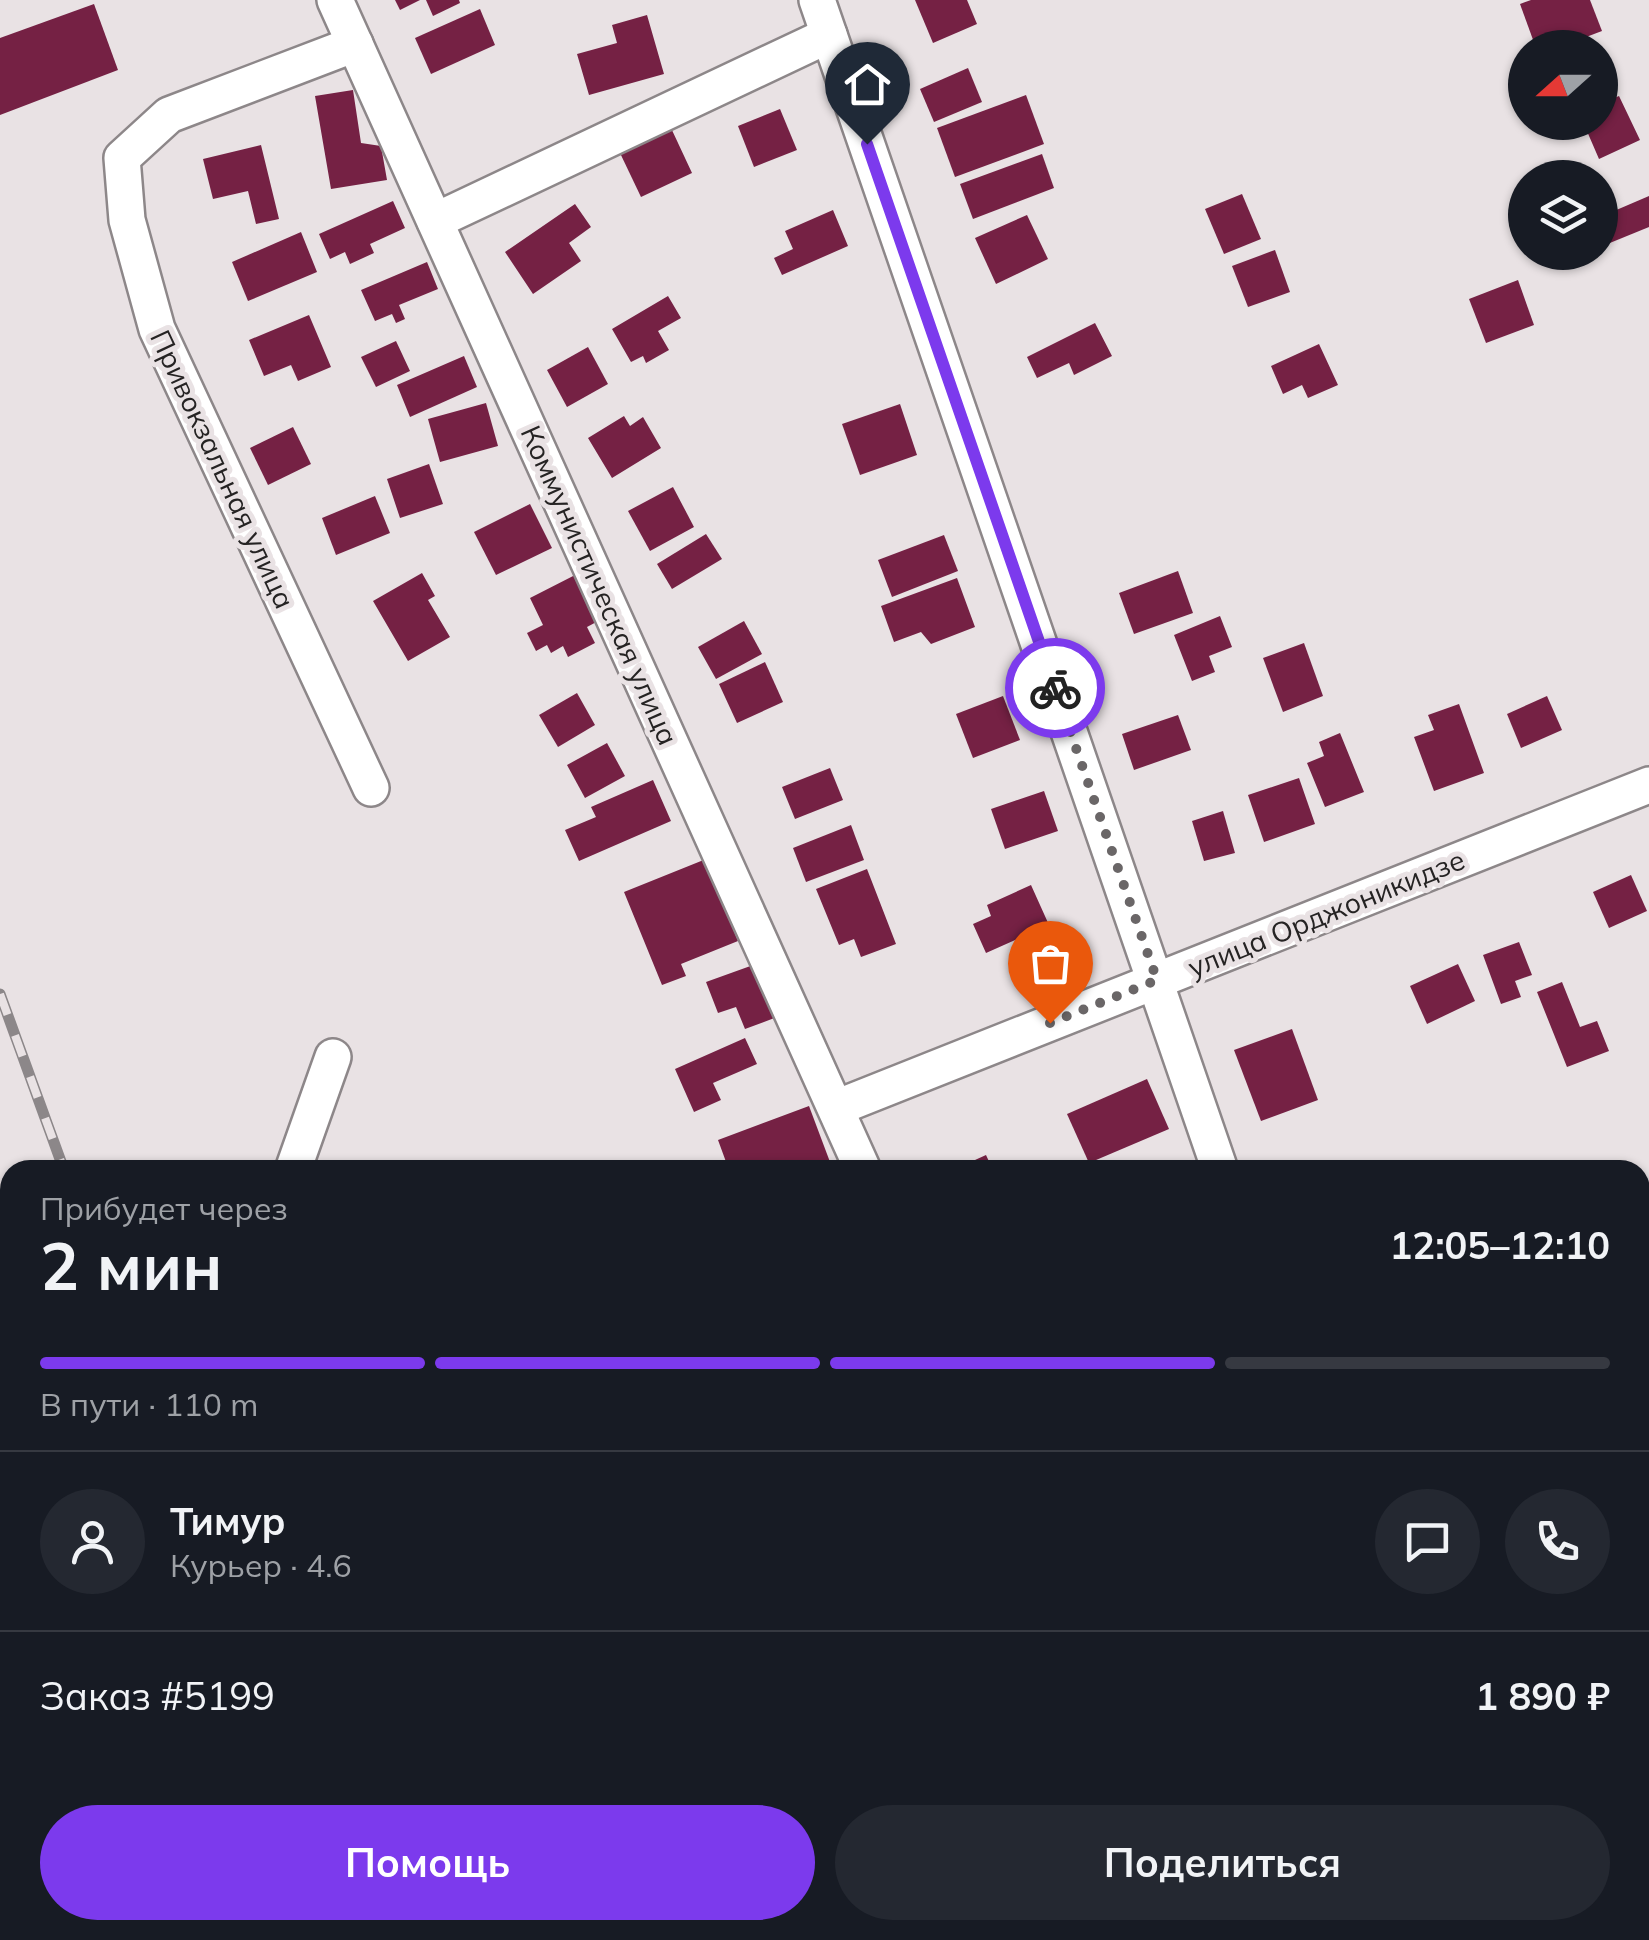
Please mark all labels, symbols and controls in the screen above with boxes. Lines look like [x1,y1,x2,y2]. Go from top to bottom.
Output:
north arrow [1508,30,1618,140]
map controls [1508,30,1618,270]
pin [825,42,910,145]
icon: home [840,57,895,112]
button: layers [1508,160,1618,270]
street label: Привокзальная улица [143,324,303,614]
street label: Коммунистическая улица [514,420,686,750]
courier [1005,638,1105,738]
icon: bike [1028,661,1083,716]
street label: улица Орджоникидзе [1182,841,1470,985]
pin [1008,921,1093,1024]
icon: bag [1023,936,1078,991]
text: Прибудет через [40,1188,288,1228]
text: 12:05–12:10 [1390,1221,1610,1269]
text: 2 мин [40,1225,222,1306]
text: В пути · 110 m [40,1384,258,1424]
button: person [40,1489,145,1594]
button: chat [1375,1489,1480,1594]
button: phone [1505,1489,1610,1594]
text: Тимур [170,1497,286,1545]
text: Курьер · 4.6 [170,1545,352,1585]
text: Заказ #5199 [40,1672,275,1720]
text: 1 890 ₽ [1475,1672,1610,1720]
button: Помощь [40,1805,815,1920]
button: Поделиться [835,1805,1610,1920]

